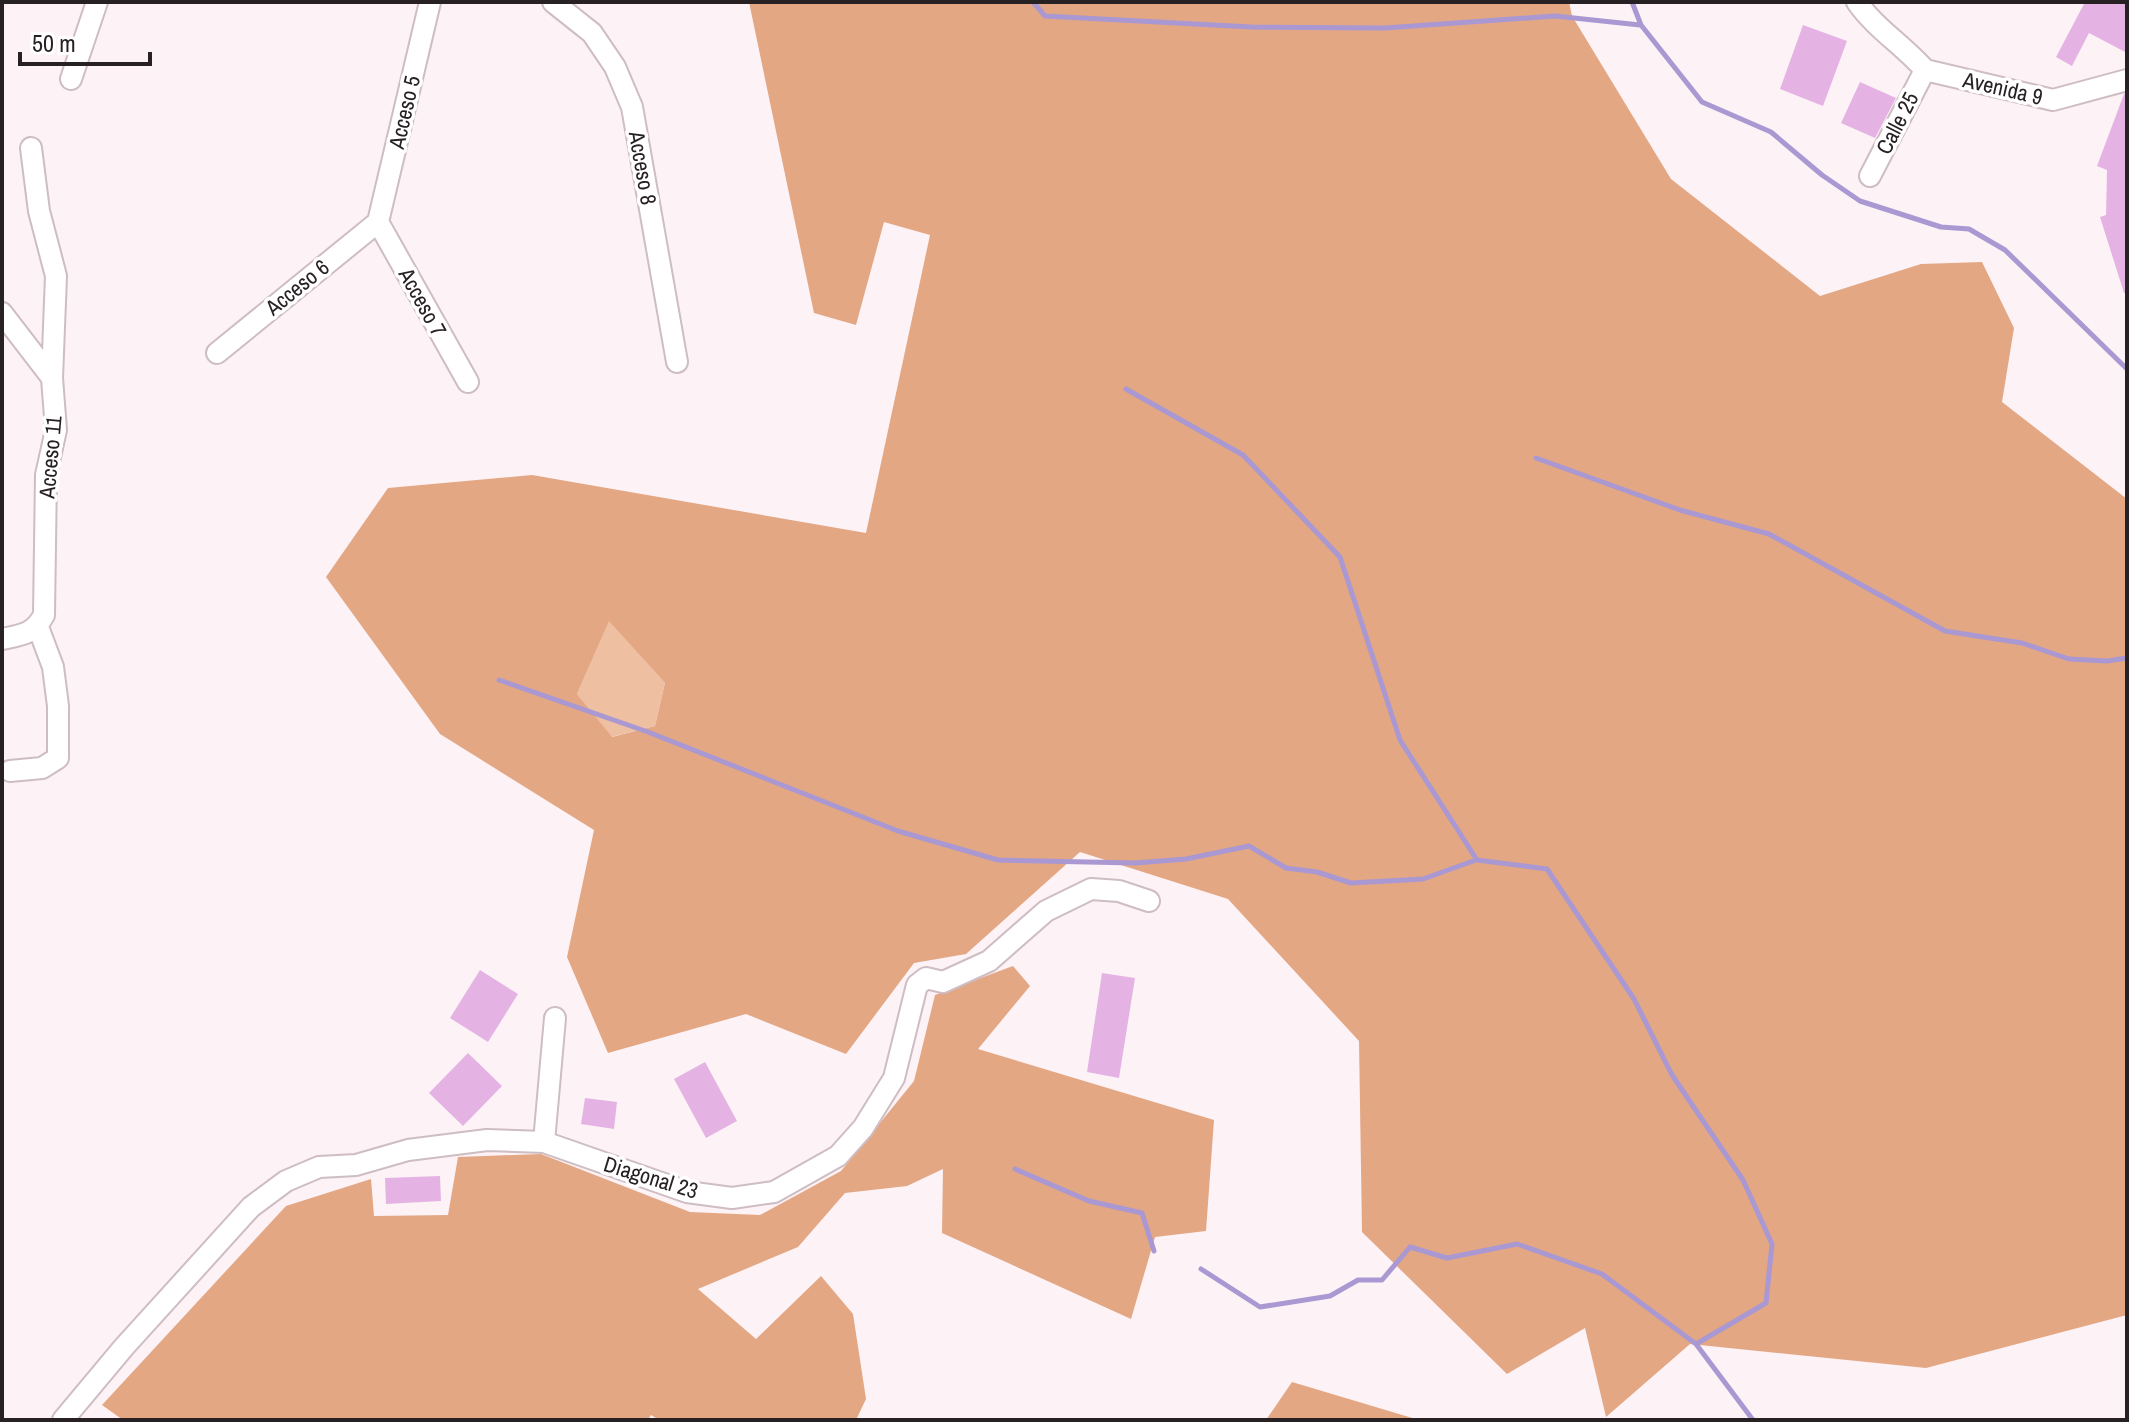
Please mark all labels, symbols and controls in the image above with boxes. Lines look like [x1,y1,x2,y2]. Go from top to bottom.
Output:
scale bar [20,16,150,66]
text: 50 m [32,27,76,59]
street label: Avenida 9 [1959,64,2046,112]
street label: Acceso 5 [381,72,427,153]
street label: Calle 25 [1869,87,1925,159]
street label: Acceso 8 [622,128,664,207]
street label: Acceso 6 [258,252,335,323]
street label: Acceso 7 [391,261,454,342]
street label: Acceso 11 [31,414,69,501]
street label: Diagonal 23 [600,1148,702,1206]

